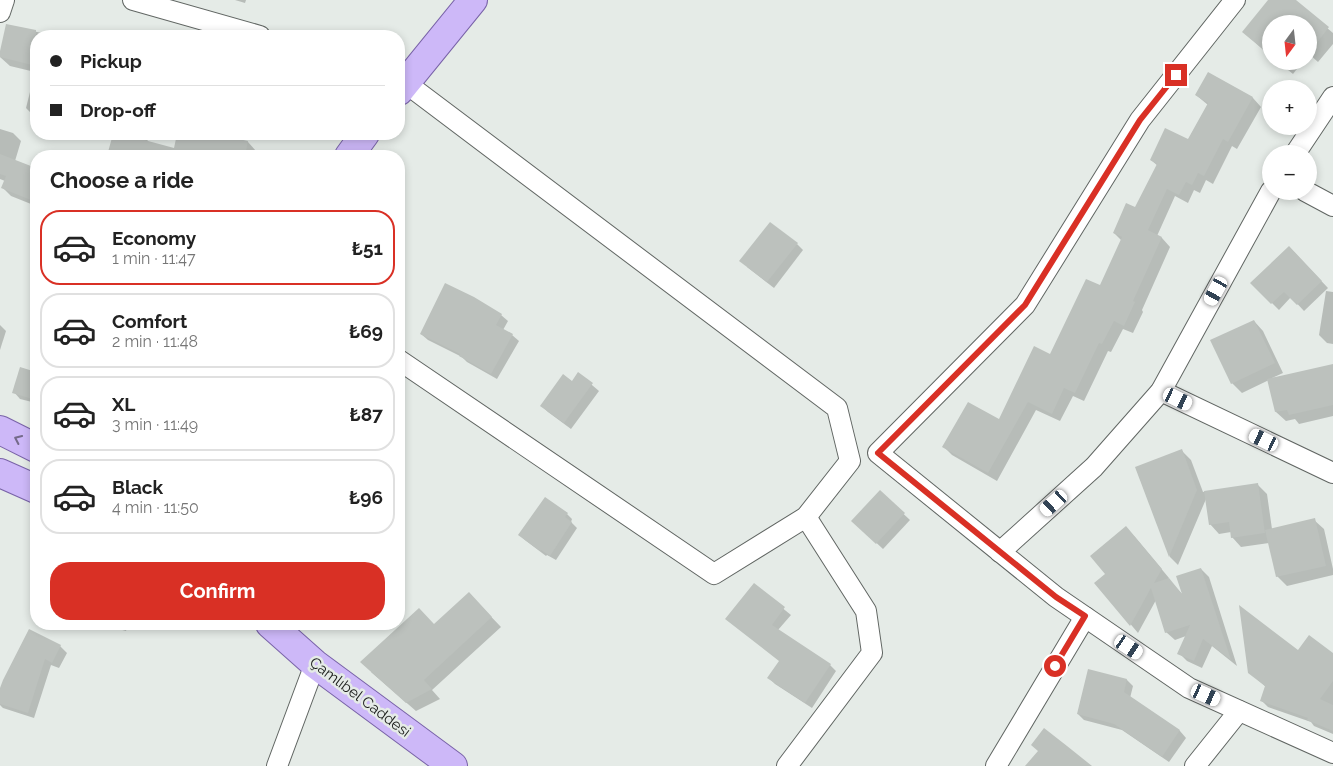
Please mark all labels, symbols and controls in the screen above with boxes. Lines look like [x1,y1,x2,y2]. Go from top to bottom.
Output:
north arrow [1262,15,1318,70]
map controls [1262,15,1317,200]
text: Pickup [80,50,142,72]
route end [1165,64,1187,86]
button: + [1262,80,1317,135]
text: Drop-off [80,99,156,121]
button: − [1262,145,1317,200]
text: Choose a ride [50,167,194,193]
icon: car [52,225,97,270]
text: Economy [112,227,196,249]
text: ₺51 [352,237,383,259]
text: 1 min · 11:47 [112,249,196,268]
car [1202,274,1229,308]
icon: car [52,308,97,353]
text: Comfort [112,310,187,332]
text: ₺69 [349,320,383,342]
text: 2 min · 11:48 [112,332,198,351]
car [1161,386,1194,412]
icon: car [52,391,97,436]
text: XL [112,393,135,415]
text: ₺87 [350,403,383,425]
text: 3 min · 11:49 [112,415,198,434]
car [1247,427,1280,453]
one-way arrow [14,435,23,445]
icon: car [52,474,97,519]
text: Black [112,476,163,498]
text: ₺96 [349,486,383,508]
car [1037,487,1070,519]
text: 4 min · 11:50 [112,498,199,517]
button: Confirm [50,562,385,620]
car [1112,632,1145,662]
street label: Çamlıbel Caddesi [306,653,414,741]
route start [1044,655,1066,677]
car [1189,682,1222,708]

